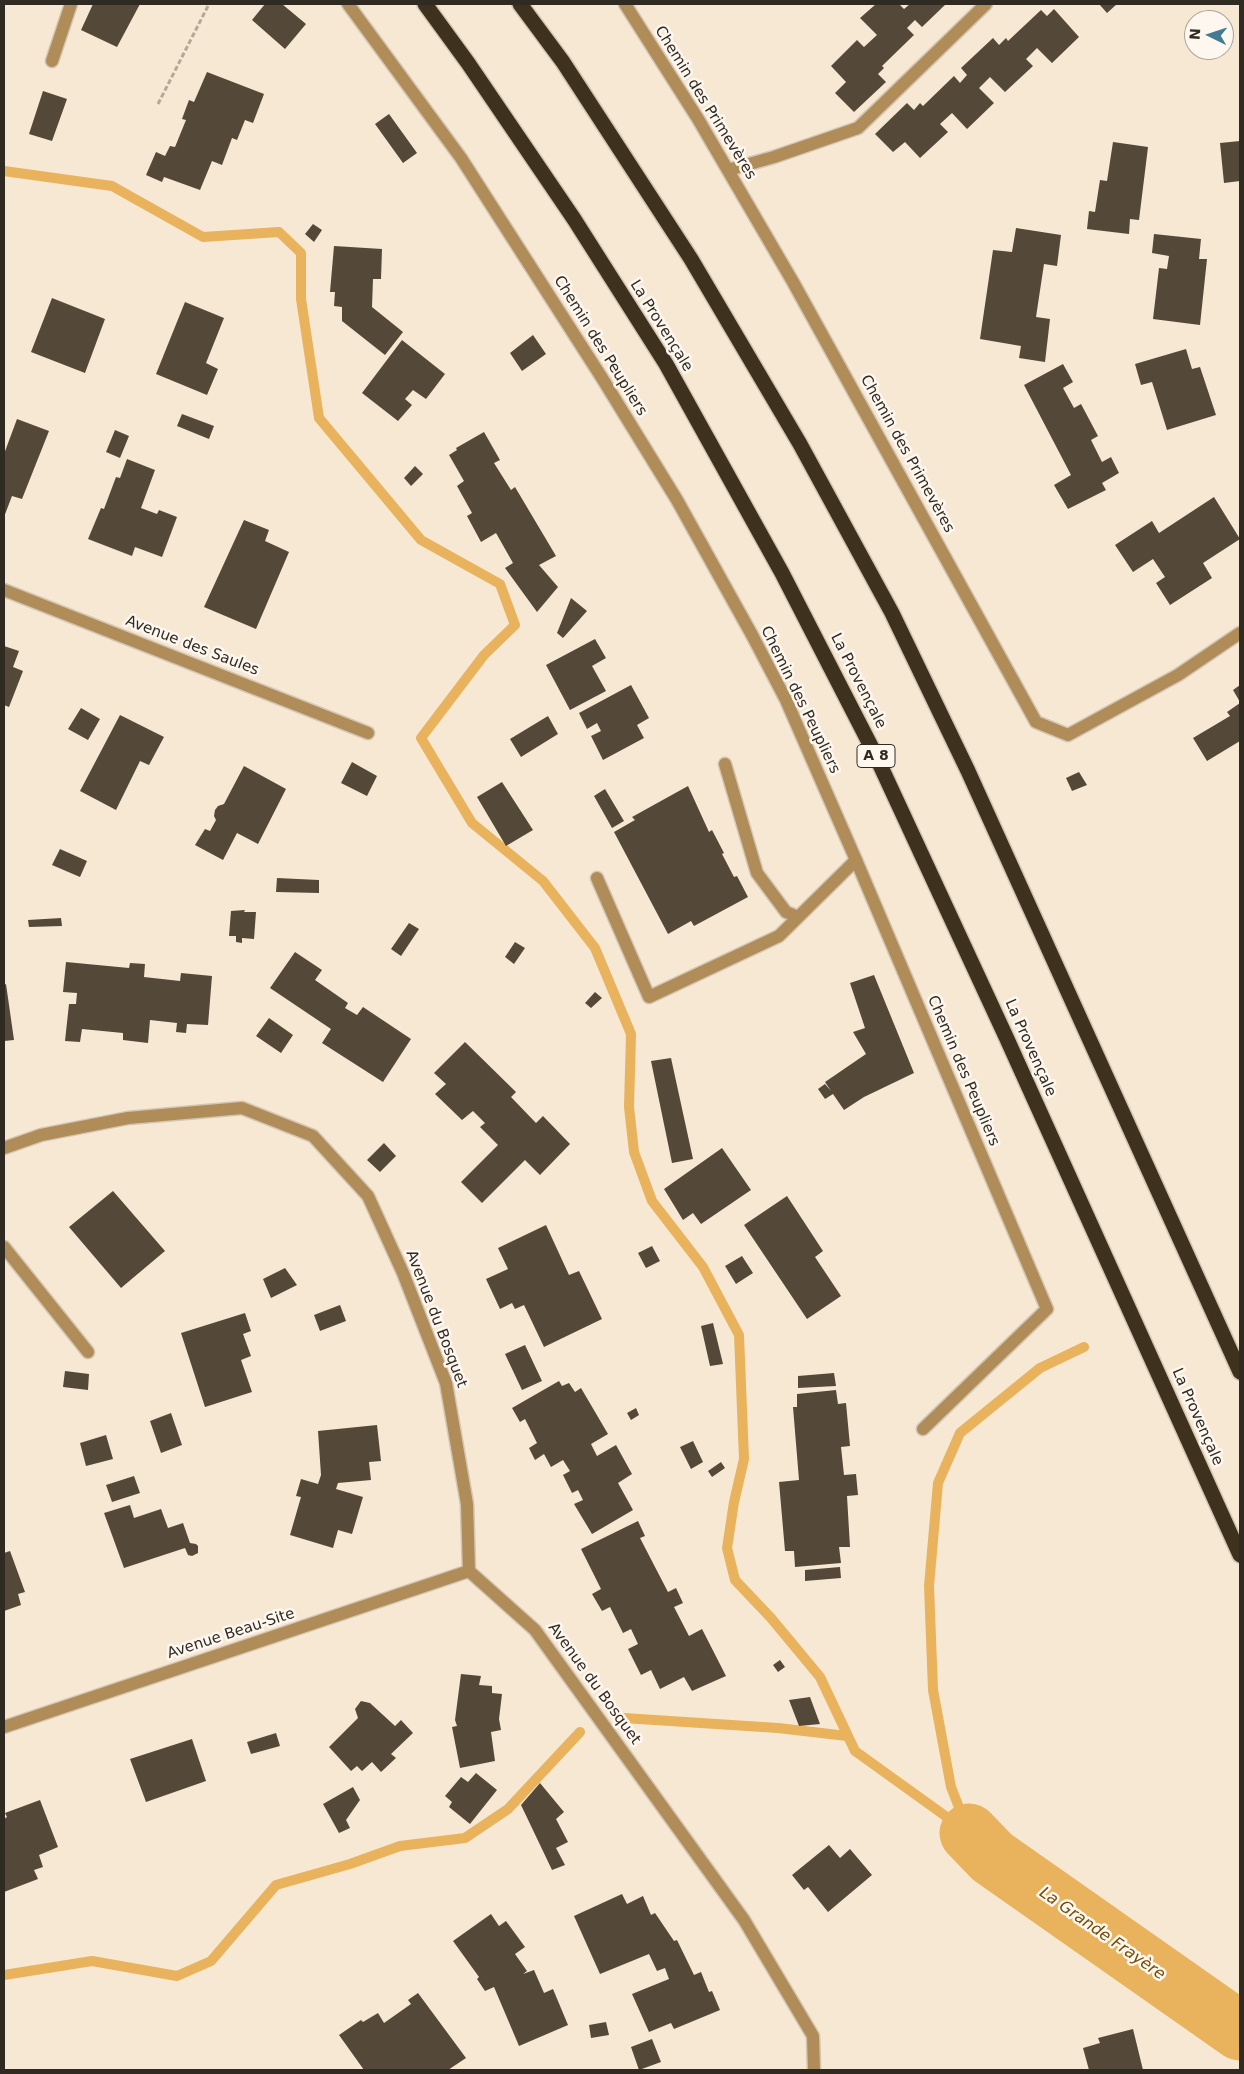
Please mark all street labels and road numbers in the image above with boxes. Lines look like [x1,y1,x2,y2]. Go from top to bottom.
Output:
street label: Chemin des Primevères [650,23,760,183]
street label: Chemin des Peupliers [549,273,651,419]
street label: La Provençale [626,277,696,375]
street label: Chemin des Primevères [856,372,958,536]
street label: Avenue des Saules [123,612,261,680]
street label: Chemin des Peupliers [756,623,844,777]
street label: La Provençale [826,630,890,732]
road number: A 8 [857,744,895,768]
street label: Chemin des Peupliers [923,993,1003,1149]
street label: La Provençale [1001,997,1059,1099]
street label: Avenue du Bosquet [401,1248,471,1390]
street label: La Provençale [1168,1366,1226,1468]
street label: Avenue Beau-Site [165,1605,297,1663]
street label: Avenue du Bosquet [544,1620,644,1748]

